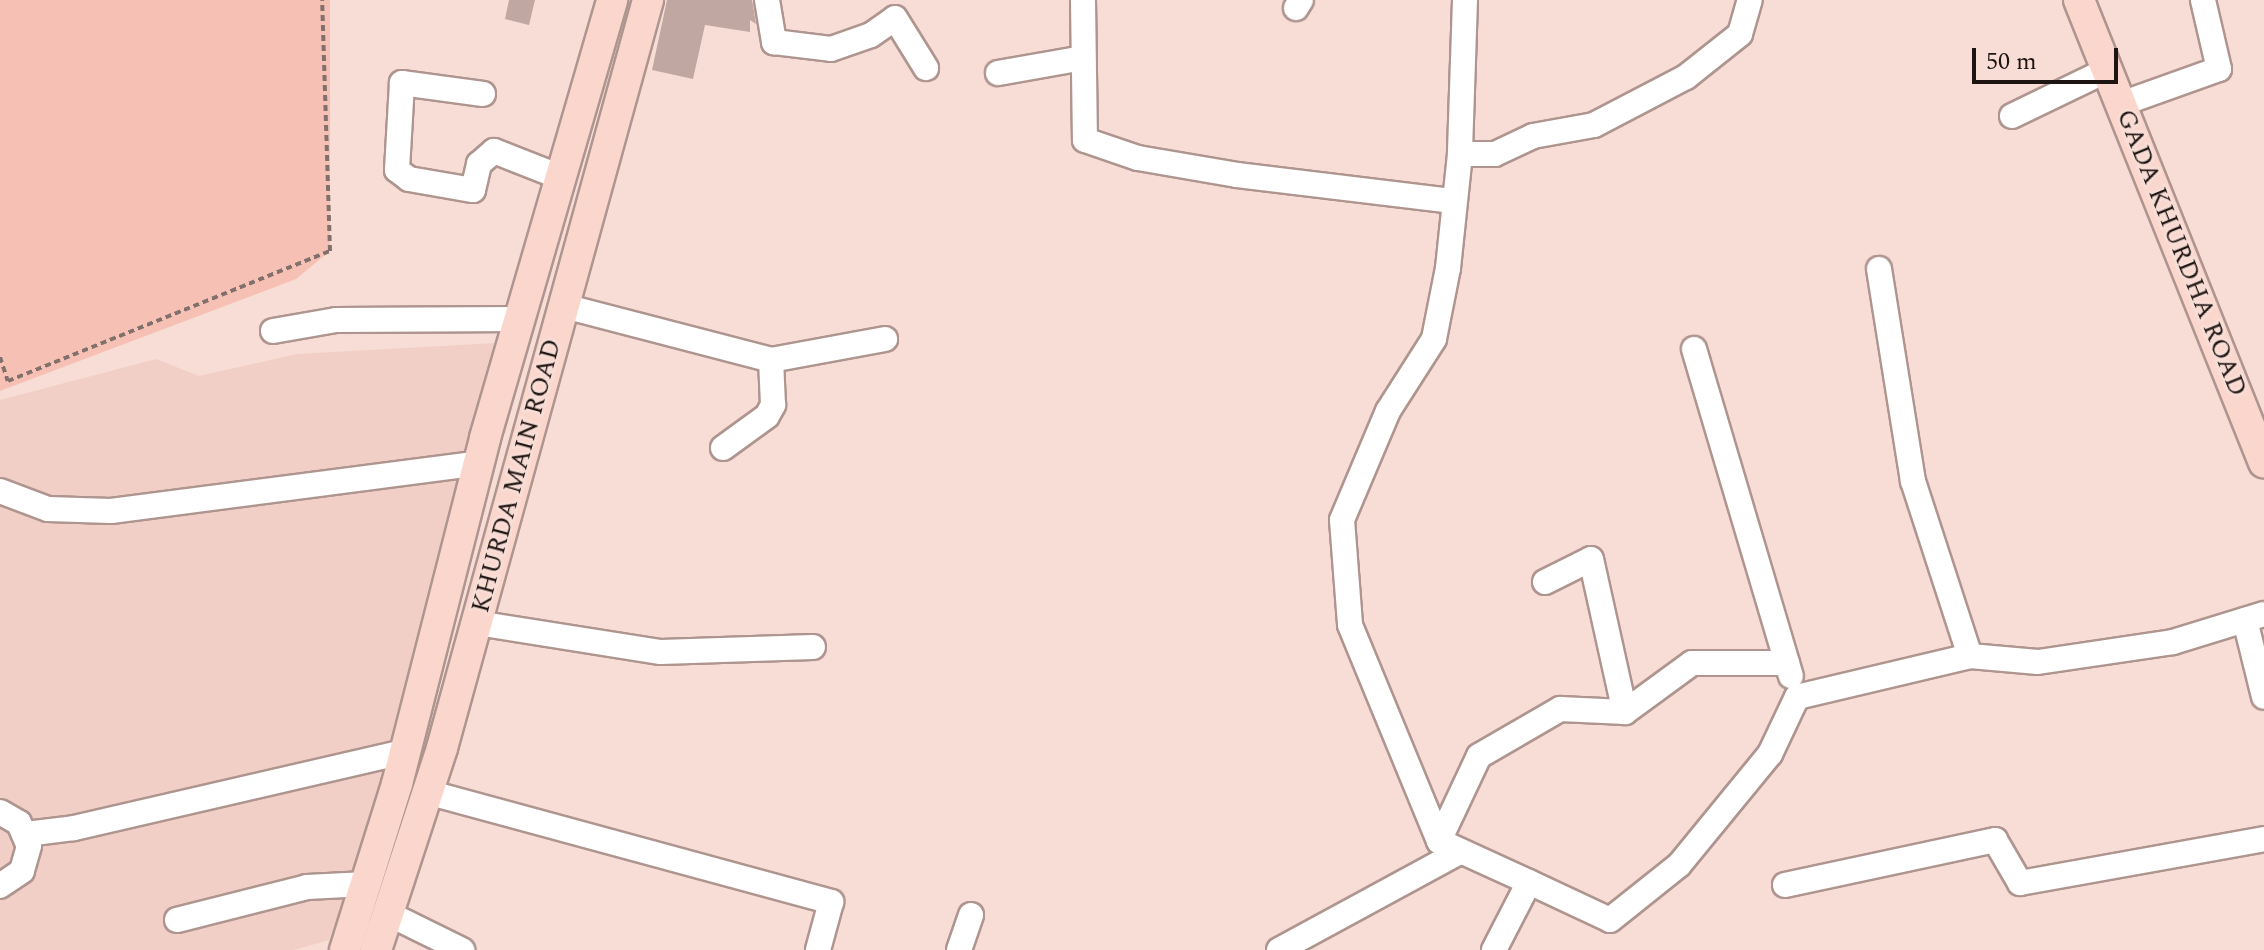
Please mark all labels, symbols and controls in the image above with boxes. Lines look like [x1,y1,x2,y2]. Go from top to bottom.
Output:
scale bar [1976,32,2122,82]
text: 50 m [1986,44,2037,80]
street label: GADA KHURDHA ROAD [2109,105,2253,401]
street label: KHURDA MAIN ROAD [465,336,569,616]

